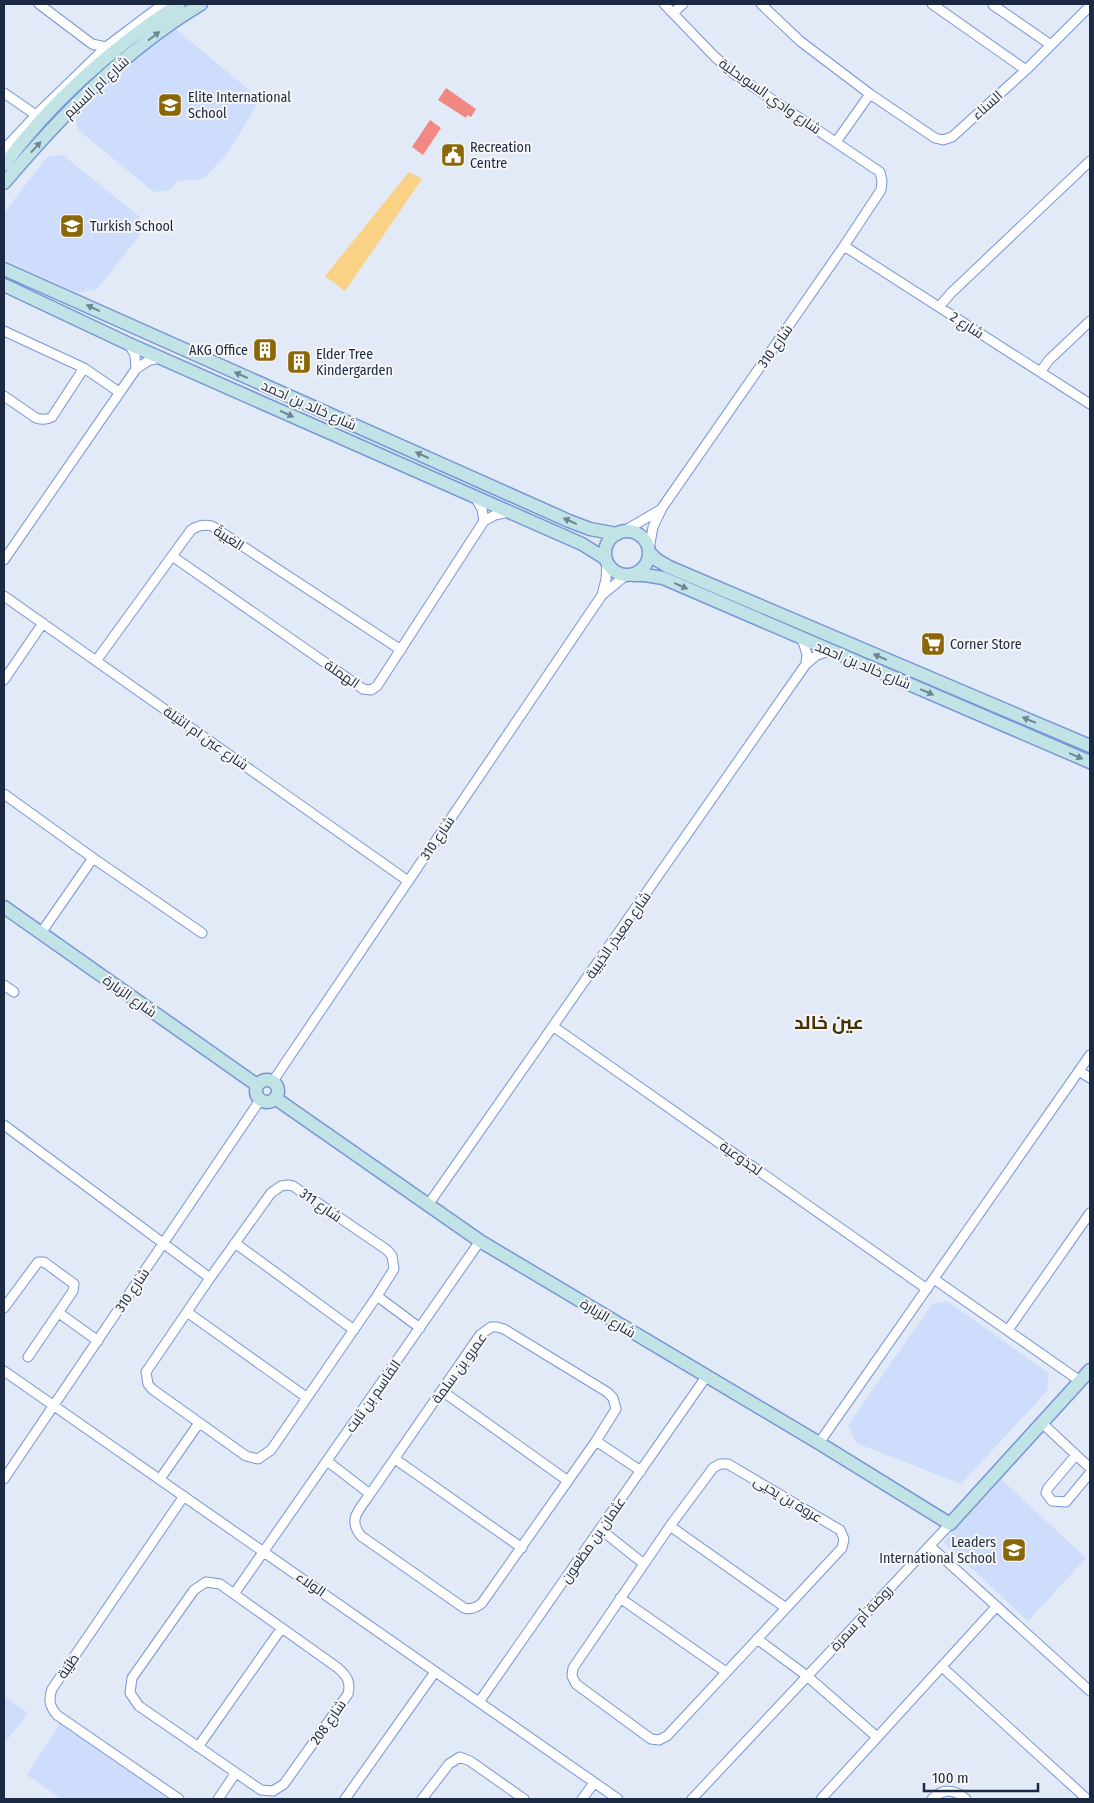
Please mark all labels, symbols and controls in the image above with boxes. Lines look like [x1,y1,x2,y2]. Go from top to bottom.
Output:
one-way arrow [147,31,161,41]
street label: شارع ام السنيم [60,53,133,123]
street label: شارع وادي السويحلية [714,55,824,140]
street label: السناء [968,87,1006,124]
place label: Elite International School [188,89,291,122]
school or university icon: Elite International School [157,92,183,118]
place label: Recreation Centre [470,139,531,172]
one-way arrow [30,140,41,153]
public building icon: Recreation Centre [440,142,466,168]
school or university icon: Turkish School [59,213,85,239]
place label: Turkish School [90,218,174,235]
one-way arrow [86,304,100,312]
street label: شارع 2 [947,308,987,343]
street label: شارع 310 [754,321,796,371]
building icon: AKG Office [252,337,278,363]
place label: AKG Office [189,342,248,359]
place label: Elder Tree Kindergarden [316,346,393,379]
building icon: Elder Tree Kindergarden [286,349,312,375]
one-way arrow [234,370,248,378]
street label: شارع خالد بن احمد [259,377,359,434]
one-way arrow [280,410,294,418]
one-way arrow [415,451,429,459]
one-way arrow [563,517,577,525]
street label: الغبيةّ [210,522,248,554]
one-way arrow [674,583,688,591]
supermarket icon: Corner Store [920,631,946,657]
place label: Corner Store [950,636,1022,653]
street label: شارع خالد بن احمد [812,638,913,693]
one-way arrow [873,652,887,660]
street label: الهملة [321,657,363,692]
one-way arrow [920,688,935,696]
street label: شارع عين ام انثيلة [159,703,251,775]
one-way arrow [1022,716,1036,724]
one-way arrow [1069,753,1083,761]
street label: شارع 310 [417,813,458,863]
street label: شارع معيذر الذيبية [582,889,655,982]
street label: شارع الزبارة [99,972,160,1021]
district label: عين خالد [794,1011,864,1034]
street label: لجذوعية [716,1138,765,1179]
street label: شارع 311 [297,1185,345,1226]
street label: شارع 310 [112,1265,153,1315]
street label: شارع الزبارة [577,1295,639,1342]
street label: عمرو بن سلمة [428,1330,491,1407]
street label: القاسم بن ثابت [342,1357,405,1436]
street label: عروة بن يحيى [750,1472,825,1527]
street label: عثمان بن مظعون [557,1494,629,1587]
place label: Leaders International School [879,1534,996,1567]
school or university icon: Leaders International School [1001,1537,1027,1563]
street label: الولاء [293,1568,329,1601]
street label: روضة أم سمرة [826,1581,897,1655]
street label: طَيْبَة [54,1650,83,1682]
street label: شارع 208 [307,1697,350,1748]
scale bar [924,1760,1038,1792]
text: 100 m [932,1769,969,1787]

